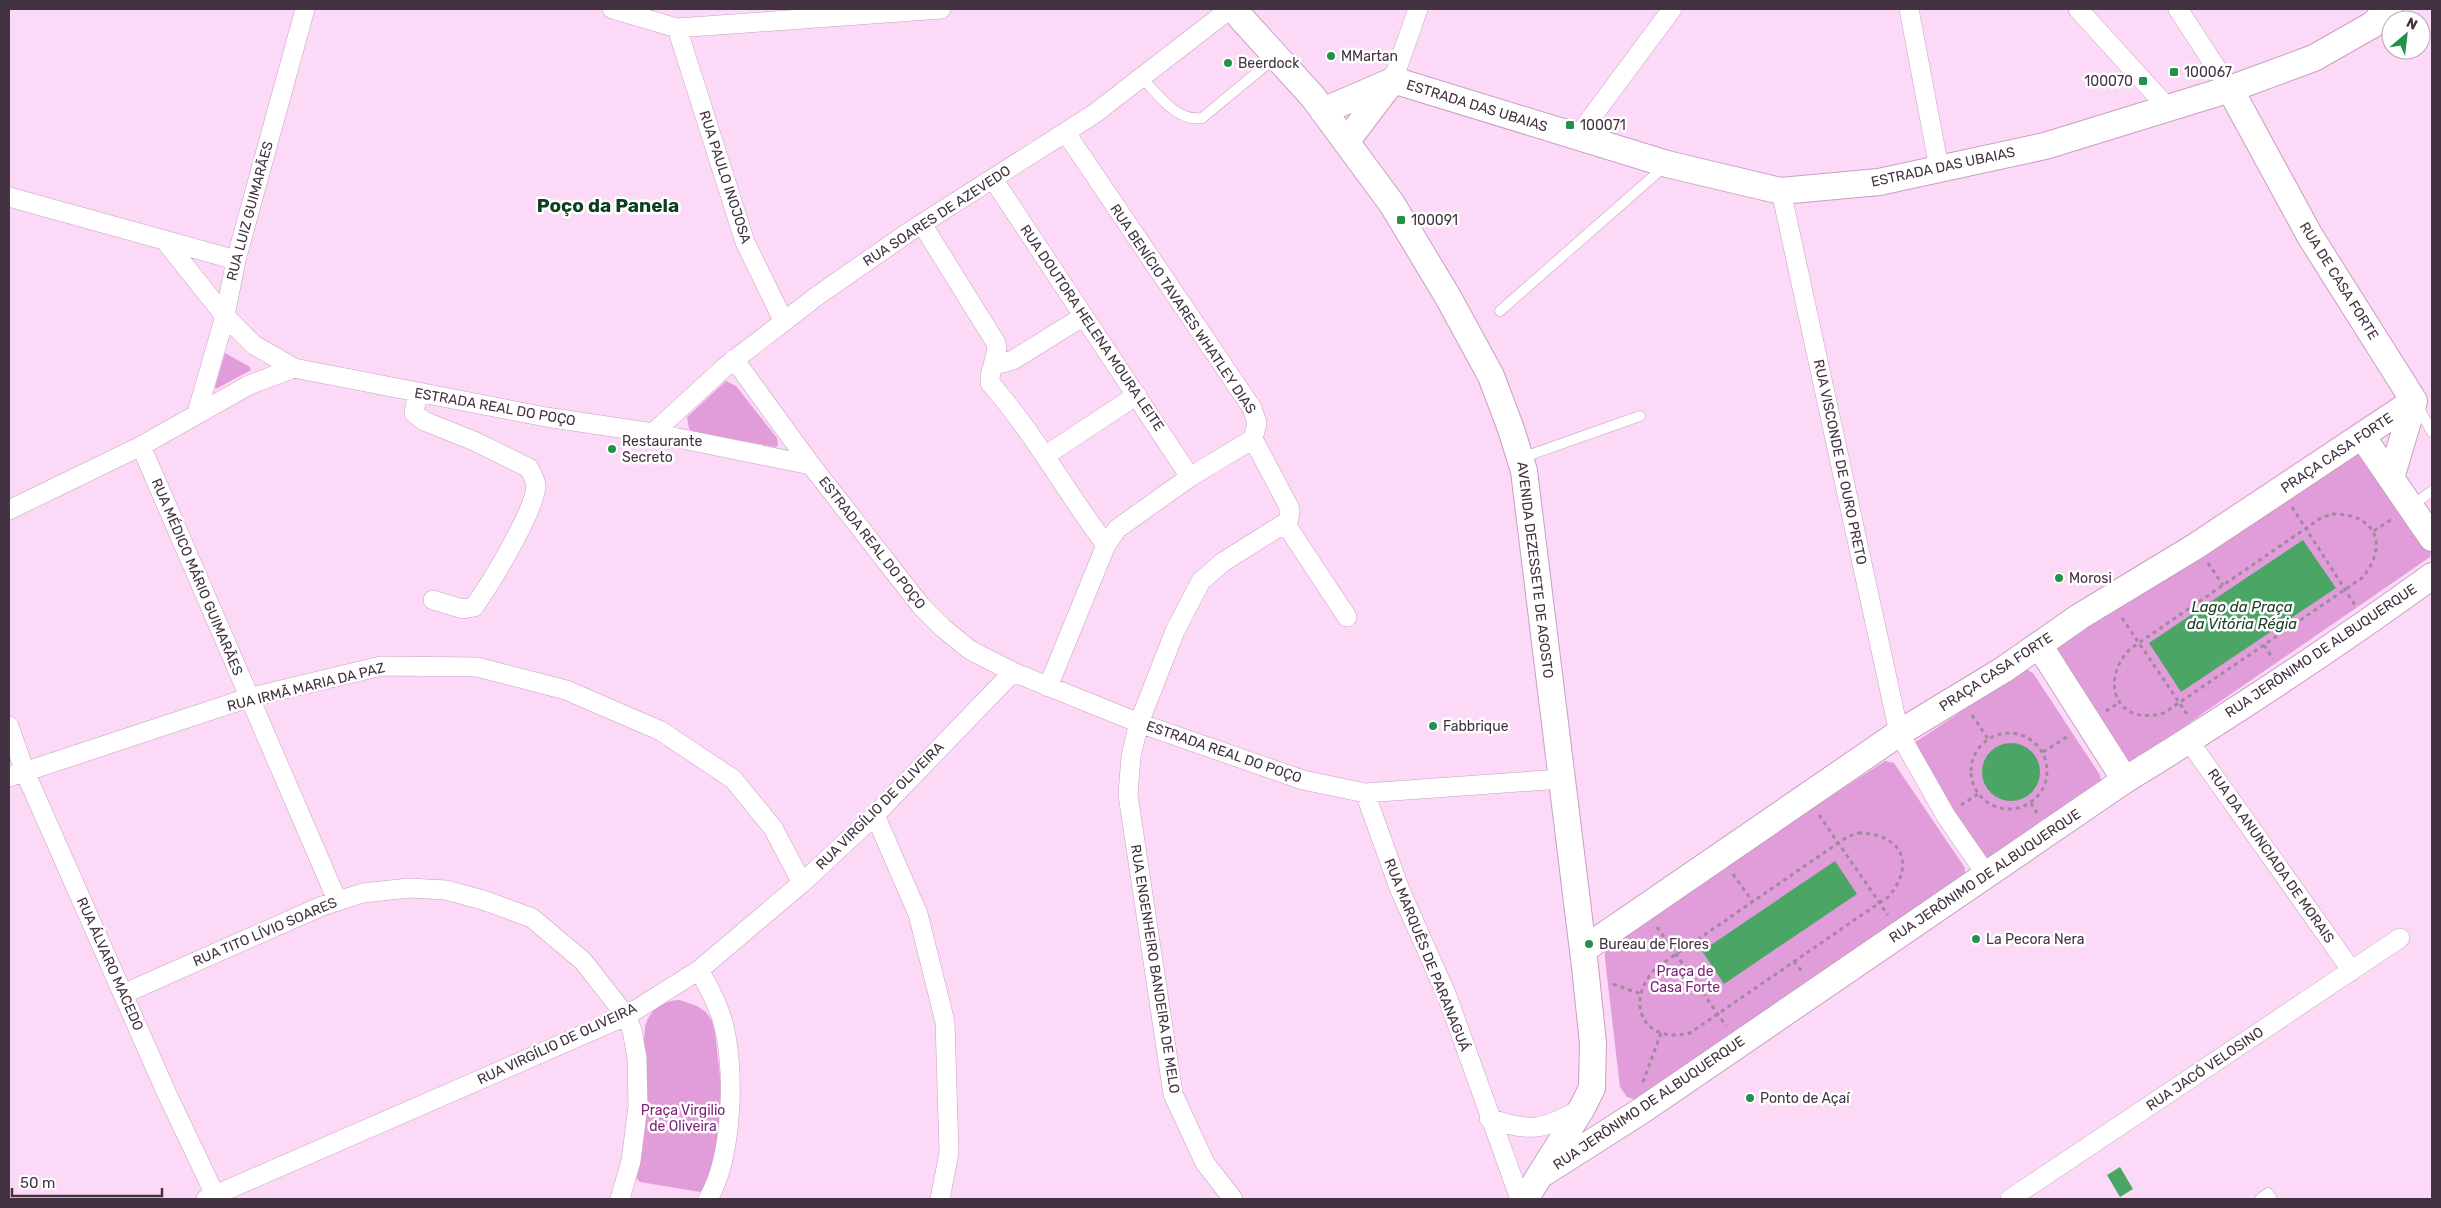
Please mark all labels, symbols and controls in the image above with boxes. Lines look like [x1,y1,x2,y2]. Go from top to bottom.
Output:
north arrow [2381,10,2431,60]
text: N [2403,14,2420,34]
place label: MMartan [1341,48,1398,65]
marker: MMartan [1325,50,1337,62]
place label: Beerdock [1238,55,1300,72]
marker: Beerdock [1222,57,1234,69]
place label: 100067 [2184,64,2232,81]
marker: 100067 [2168,66,2180,78]
place label: 100070 [2084,73,2133,90]
marker: 100070 [2137,75,2149,87]
street label: ESTRADA DAS UBAIAS [1404,76,1550,136]
street label: RUA PAULO INOJOSA [695,108,755,246]
place label: 100071 [1580,117,1626,134]
marker: 100071 [1564,119,1576,131]
street label: RUA LUIZ GUIMARÃES [222,139,277,283]
street label: ESTRADA DAS UBAIAS [1869,143,2017,191]
street label: RUA SOARES DE AZEVEDO [860,162,1014,270]
district label: Poço da Panela [537,194,679,217]
street label: RUA BENÍCIO TAVARES WHATLEY DIAS [1106,200,1261,417]
place label: 100091 [1411,212,1458,229]
marker: 100091 [1395,214,1407,226]
street label: RUA DE CASA FORTE [2296,219,2382,343]
street label: RUA DOUTORA HELENA MOURA LEITE [1016,222,1168,434]
street label: RUA VISCONDE DE OURO PRETO [1810,358,1870,566]
street label: ESTRADA REAL DO POÇO [413,384,577,430]
street label: PRAÇA CASA FORTE [2278,409,2396,497]
place label: Restaurante Secreto [622,433,702,466]
marker: Restaurante Secreto [606,443,618,455]
street label: AVENIDA DEZESSETE DE AGOSTO [1513,461,1557,679]
street label: ESTRADA REAL DO POÇO [815,473,929,613]
street label: RUA MÉDICO MÁRIO GUIMARÃES [148,476,247,678]
place label: Morosi [2069,570,2112,587]
marker: Morosi [2053,572,2065,584]
street label: RUA JERÔNIMO DE ALBUQUERQUE [2222,580,2420,722]
water label: Lago da Praça da Vitória Régia [2187,598,2297,633]
street label: PRAÇA CASA FORTE [1936,629,2056,715]
street label: RUA IRMÃ MARIA DA PAZ [225,658,387,715]
street label: ESTRADA REAL DO POÇO [1144,717,1304,787]
place label: Fabbrique [1443,718,1509,735]
marker: Fabbrique [1427,720,1439,732]
street label: RUA VIRGÍLIO DE OLIVEIRA [812,737,948,873]
street label: RUA DA ANUNCIADA DE MORAIS [2204,765,2338,947]
street label: RUA JERÔNIMO DE ALBUQUERQUE [1886,805,2084,947]
street label: RUA ENGENHEIRO BANDEIRA DE MELO [1127,843,1183,1095]
street label: RUA MARQUÊS DE PARANAGUÁ [1380,856,1475,1054]
street label: RUA TITO LÍVIO SOARES [190,893,340,970]
street label: RUA ÁLVARO MACEDO [73,894,148,1033]
place label: La Pecora Nera [1986,931,2084,948]
marker: La Pecora Nera [1970,933,1982,945]
place label: Bureau de Flores [1599,936,1709,953]
marker: Bureau de Flores [1583,938,1595,950]
park label: Praça de Casa Forte [1650,963,1720,996]
street label: RUA VIRGÍLIO DE OLIVEIRA [474,998,640,1088]
street label: RUA JACÓ VELOSINO [2143,1023,2267,1115]
street label: RUA JERÔNIMO DE ALBUQUERQUE [1550,1032,1748,1174]
place label: Ponto de Açaí [1760,1090,1850,1107]
marker: Ponto de Açaí [1744,1092,1756,1104]
park label: Praça Virgilio de Oliveira [641,1102,725,1135]
scale bar [12,1166,162,1198]
text: 50 m [20,1174,55,1192]

